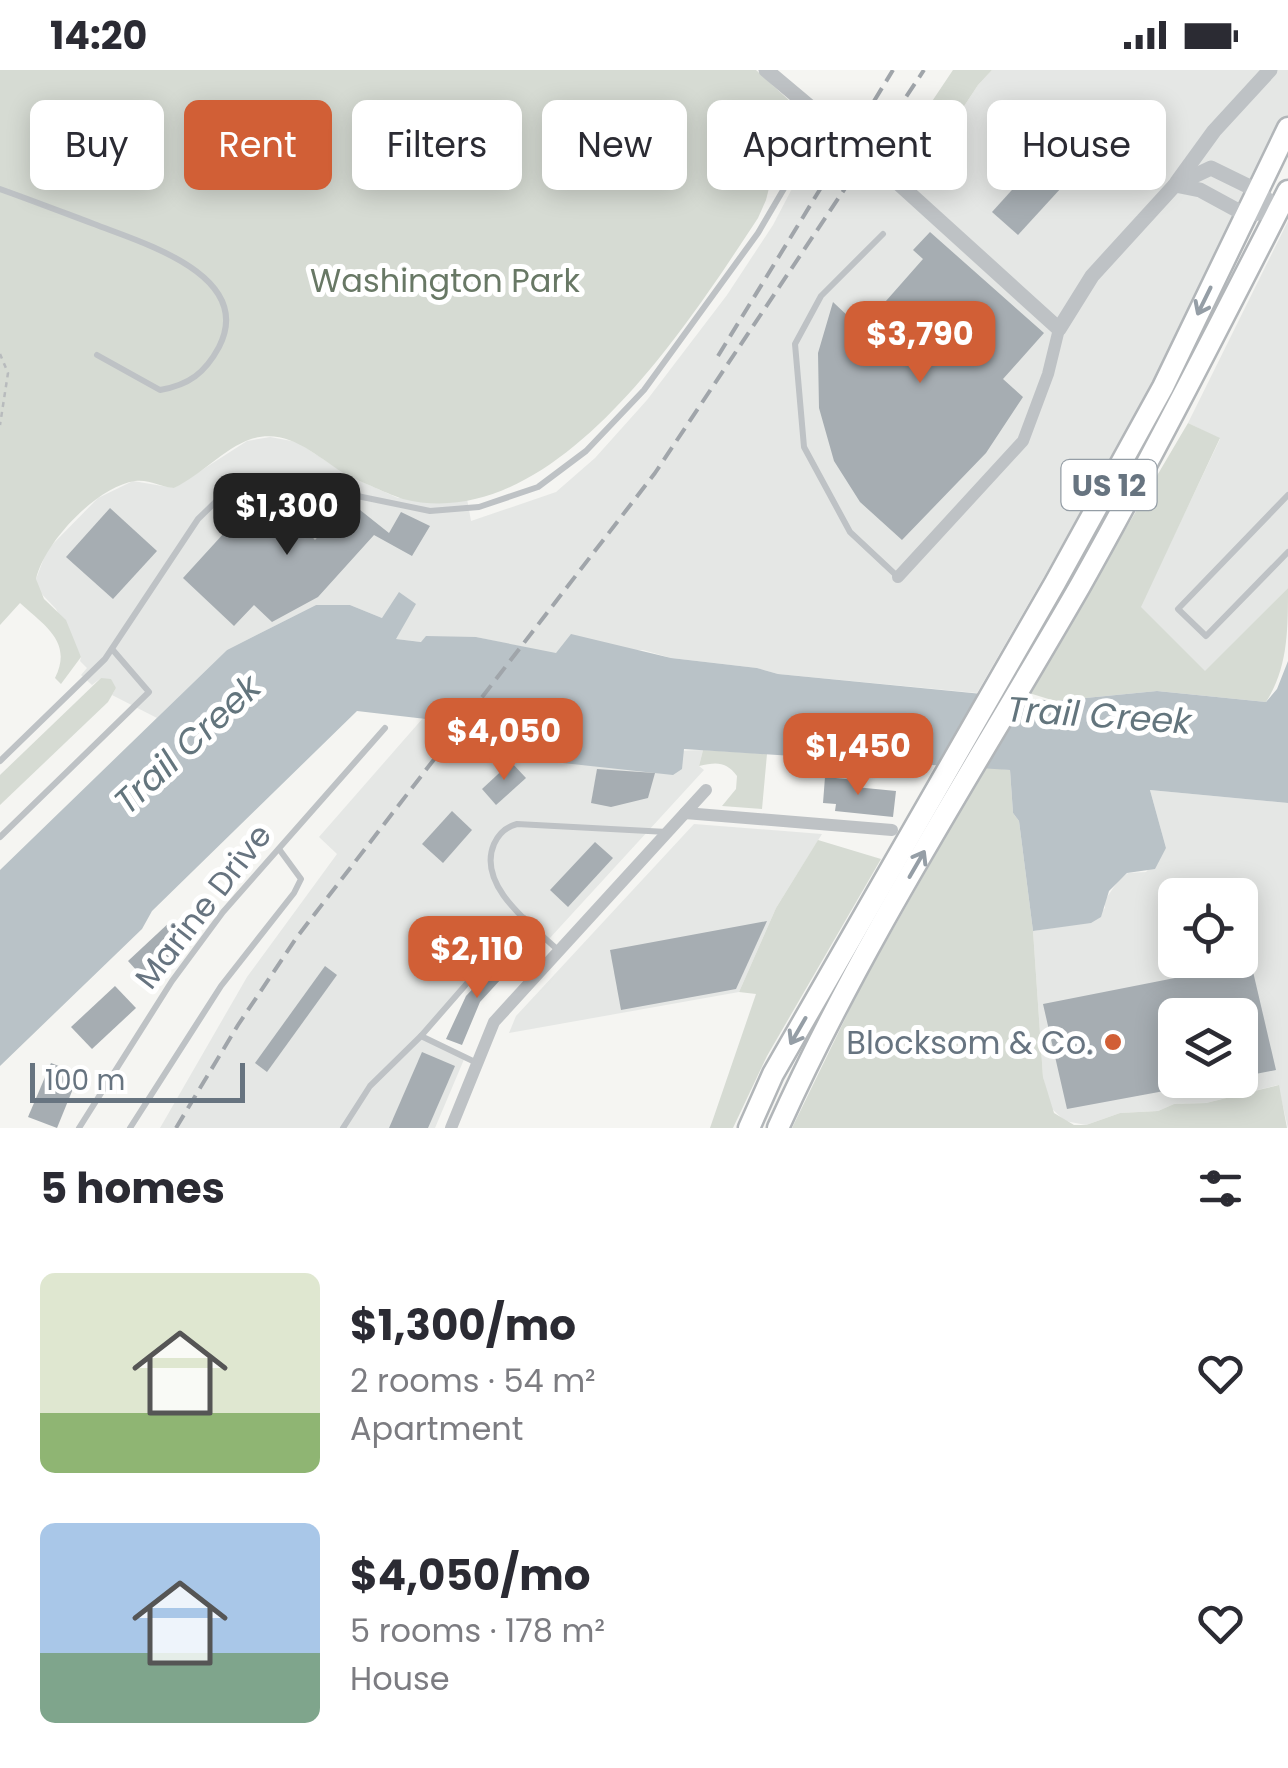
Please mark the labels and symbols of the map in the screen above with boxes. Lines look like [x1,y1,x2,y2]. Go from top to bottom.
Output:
park label: Washington Park [310,258,580,303]
one-way arrow [1194,285,1213,315]
pin: $3,790 [839,301,1001,386]
road number: US 12 [1062,460,1156,510]
pin: $1,300 [206,473,368,558]
water label: Trail Creek [103,662,273,825]
water label: Trail Creek [1005,684,1195,746]
pin: $4,050 [423,698,585,783]
pin: $1,450 [777,713,939,798]
street label: Marine Drive [124,814,282,998]
one-way arrow [907,850,927,879]
pin: $2,110 [396,916,558,1001]
one-way arrow [787,1016,807,1045]
place label: Blocksom & Co. [846,1020,1093,1065]
marker: Blocksom & Co. [1102,1031,1124,1053]
scale bar [30,1058,245,1102]

